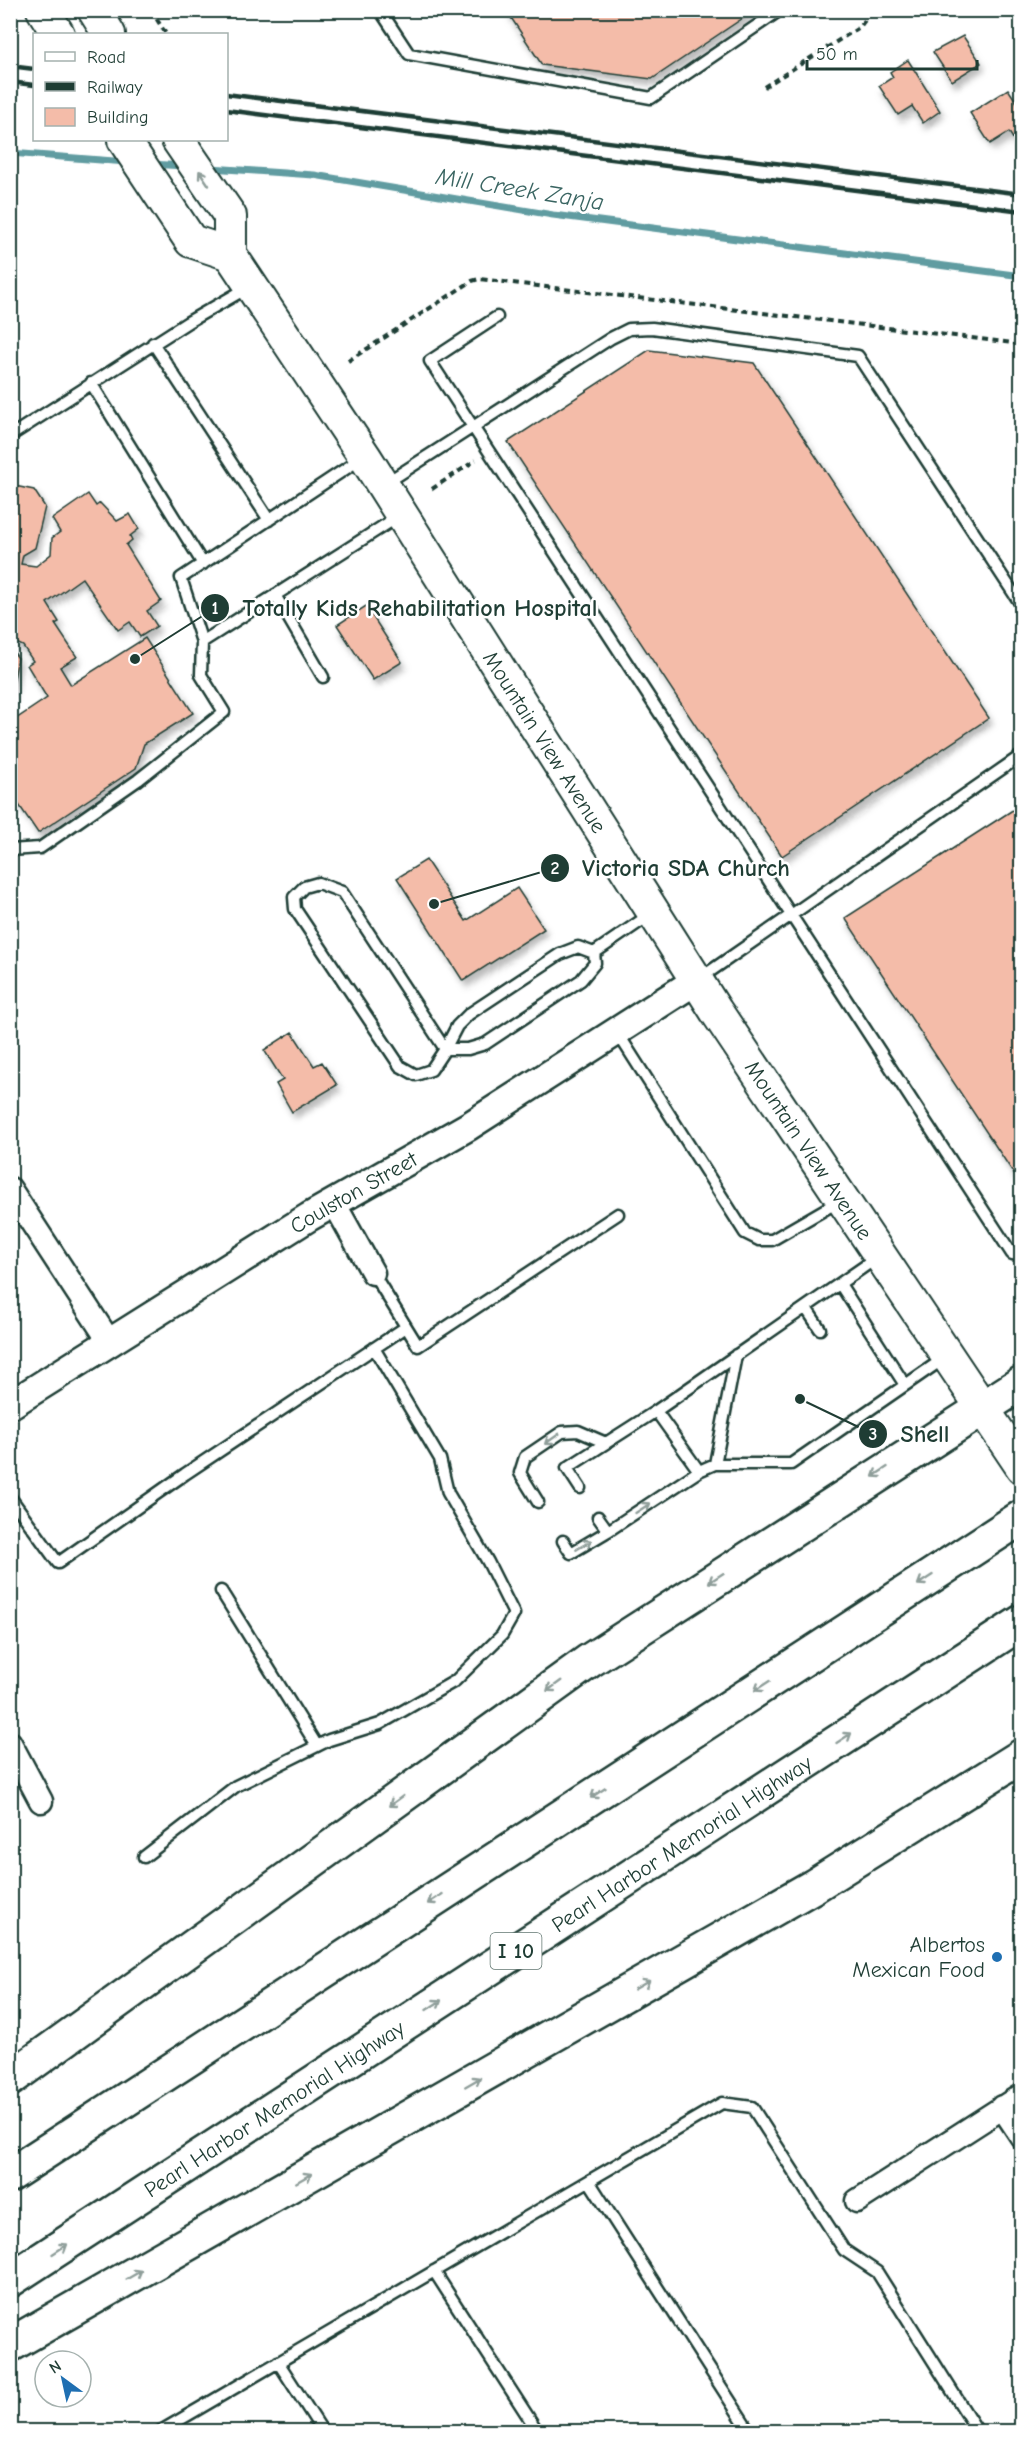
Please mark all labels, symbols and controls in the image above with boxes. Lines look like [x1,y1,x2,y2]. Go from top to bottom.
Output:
legend [33,33,228,141]
scale bar [807,33,976,71]
text: 50 m [816,44,858,65]
text: Road [87,47,126,68]
text: Railway [87,77,144,98]
text: Building [87,107,149,128]
water label: Mill Creek Zanja [433,162,606,216]
one-way arrow [198,170,210,187]
callout: Totally Kids Rehabilitation Hospital [200,587,609,629]
text: Totally Kids Rehabilitation Hospital [243,594,597,622]
text: 1 [211,598,219,619]
street label: Mountain View Avenue [477,646,612,838]
callout: Victoria SDA Church [540,847,802,889]
text: Victoria SDA Church [582,854,790,882]
text: 2 [551,858,560,879]
street label: Mountain View Avenue [739,1056,878,1245]
street label: Coulston Street [285,1146,423,1240]
callout: Shell [858,1413,961,1455]
text: Shell [901,1420,949,1448]
text: 3 [869,1424,877,1445]
one-way arrow [544,1433,561,1445]
one-way arrow [872,1466,889,1478]
one-way arrow [634,1502,651,1515]
one-way arrow [575,1539,592,1551]
one-way arrow [708,1573,725,1585]
one-way arrow [917,1574,934,1586]
one-way arrow [546,1680,562,1692]
one-way arrow [753,1680,770,1693]
one-way arrow [835,1731,852,1743]
street label: Pearl Harbor Memorial Highway [547,1750,817,1938]
one-way arrow [590,1787,607,1799]
one-way arrow [388,1794,404,1807]
one-way arrow [427,1893,443,1905]
place label: Albertos Mexican Food [852,1932,985,1983]
road number: I 10 [490,1933,542,1969]
marker: Albertos Mexican Food [990,1950,1004,1964]
one-way arrow [633,1978,650,1990]
one-way arrow [425,1998,442,2010]
street label: Pearl Harbor Memorial Highway [140,2015,410,2203]
one-way arrow [464,2075,481,2087]
one-way arrow [295,2172,312,2184]
one-way arrow [51,2242,68,2255]
one-way arrow [125,2268,142,2280]
north arrow [33,2349,93,2409]
text: N [46,2357,65,2378]

